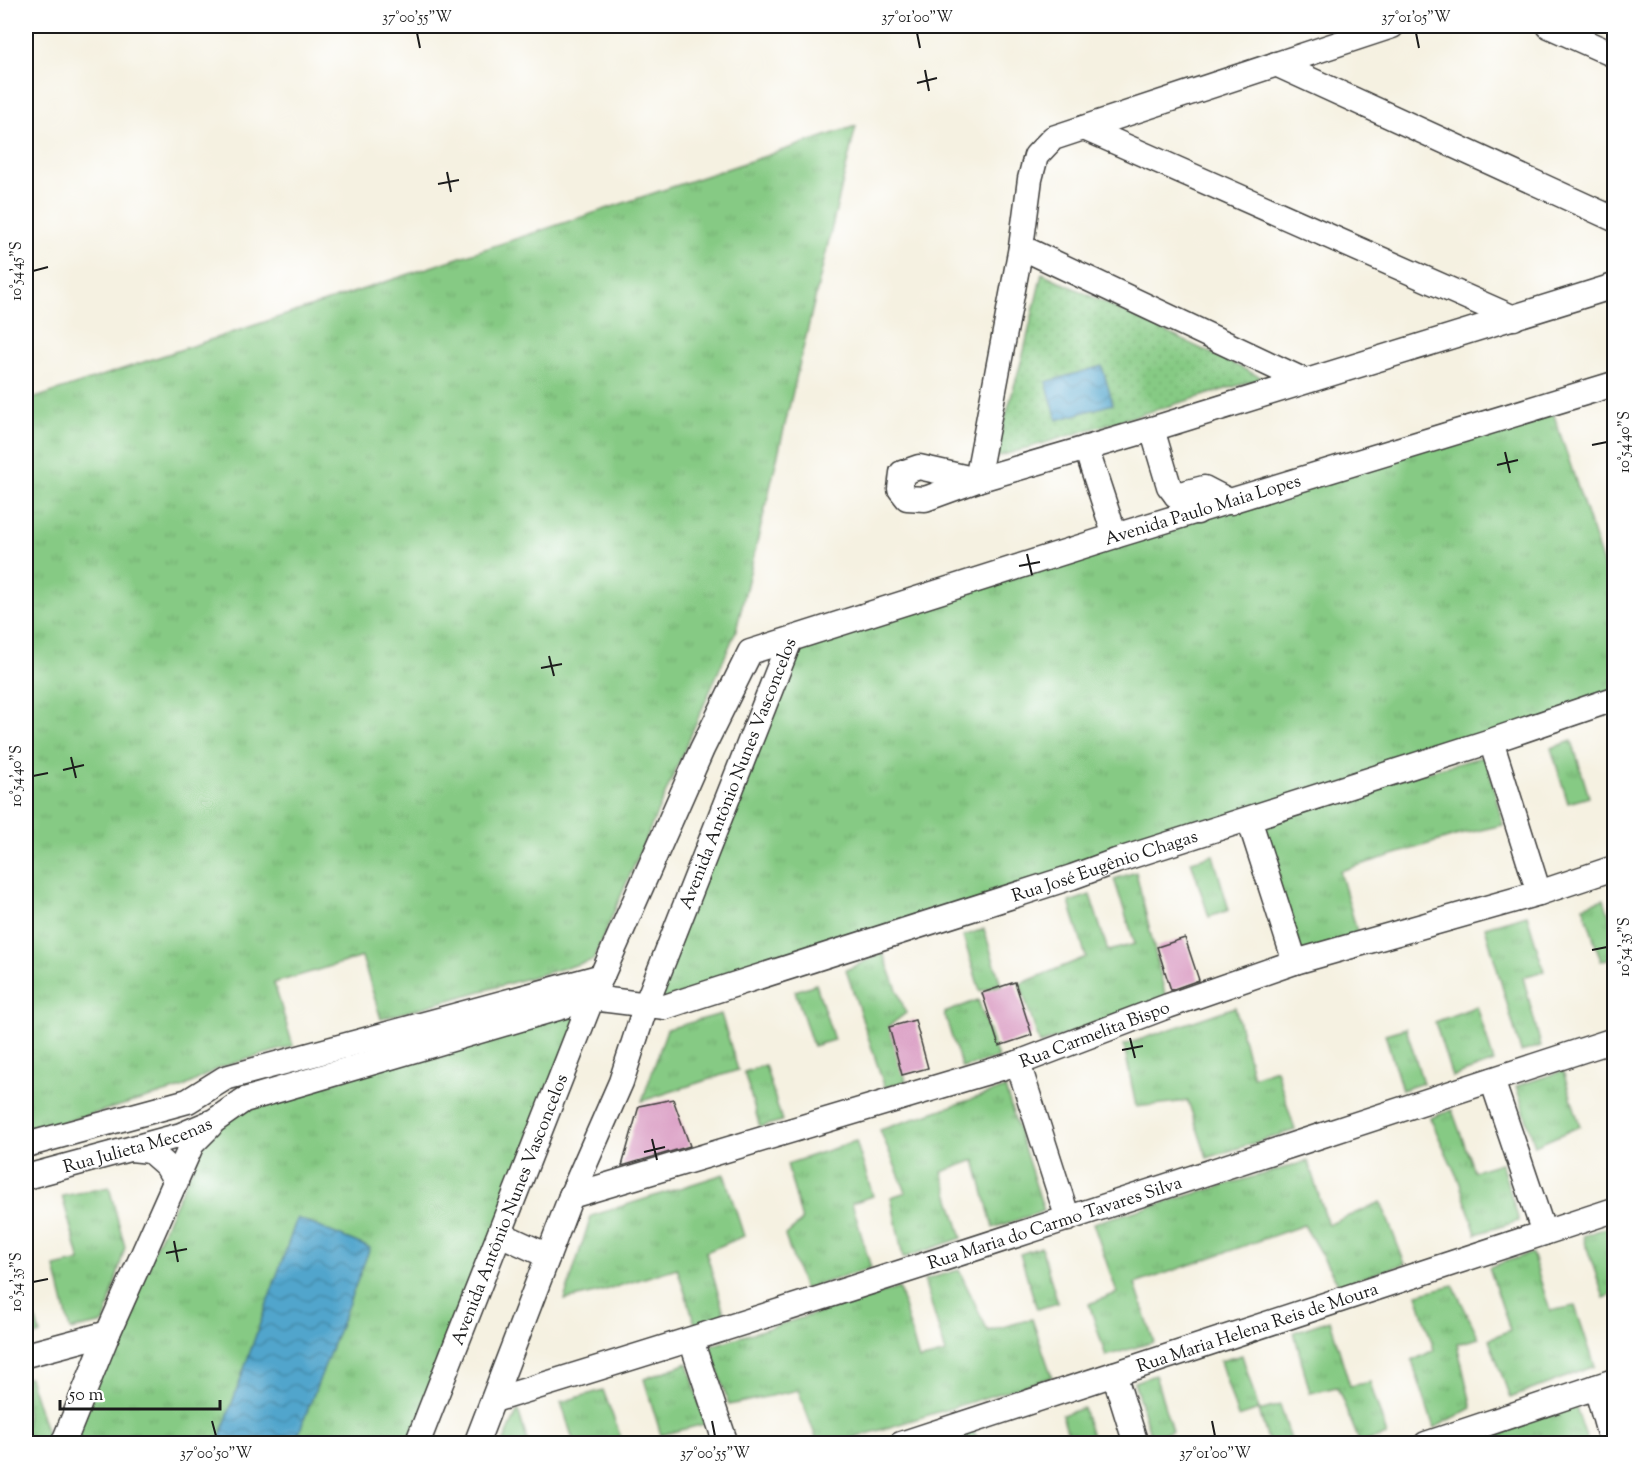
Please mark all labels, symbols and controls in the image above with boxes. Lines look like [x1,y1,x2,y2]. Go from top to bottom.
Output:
text: 37°00'55"W [382,8,452,29]
text: 37°01'00"W [881,8,953,29]
text: 37°01'05"W [1381,8,1451,29]
text: 10°54'45"S [7,241,28,301]
text: 10°54'40"S [1615,411,1636,473]
street label: Avenida Paulo Maia Lopes [1102,469,1304,553]
street label: Avenida Antônio Nunes Vasconcelos [674,635,804,914]
text: 10°54'40"S [7,745,28,807]
street label: Rua José Eugênio Chagas [1009,825,1201,910]
text: 10°54'35"S [1615,917,1636,977]
street label: Rua Carmelita Bispo [1016,995,1174,1076]
street label: Avenida Antônio Nunes Vasconcelos [446,1071,576,1350]
street label: Rua Julieta Mecenas [61,1112,217,1181]
street label: Rua Maria do Carmo Tavares Silva [925,1171,1186,1278]
text: 10°54'35"S [7,1252,28,1312]
street label: Rua Maria Helena Reis de Moura [1134,1277,1382,1381]
scale bar [60,1373,220,1411]
text: 50 m [68,1383,104,1409]
text: 37°00'50"W [180,1444,252,1465]
text: 37°00'55"W [680,1444,750,1465]
text: 37°01'00"W [1179,1444,1251,1465]

